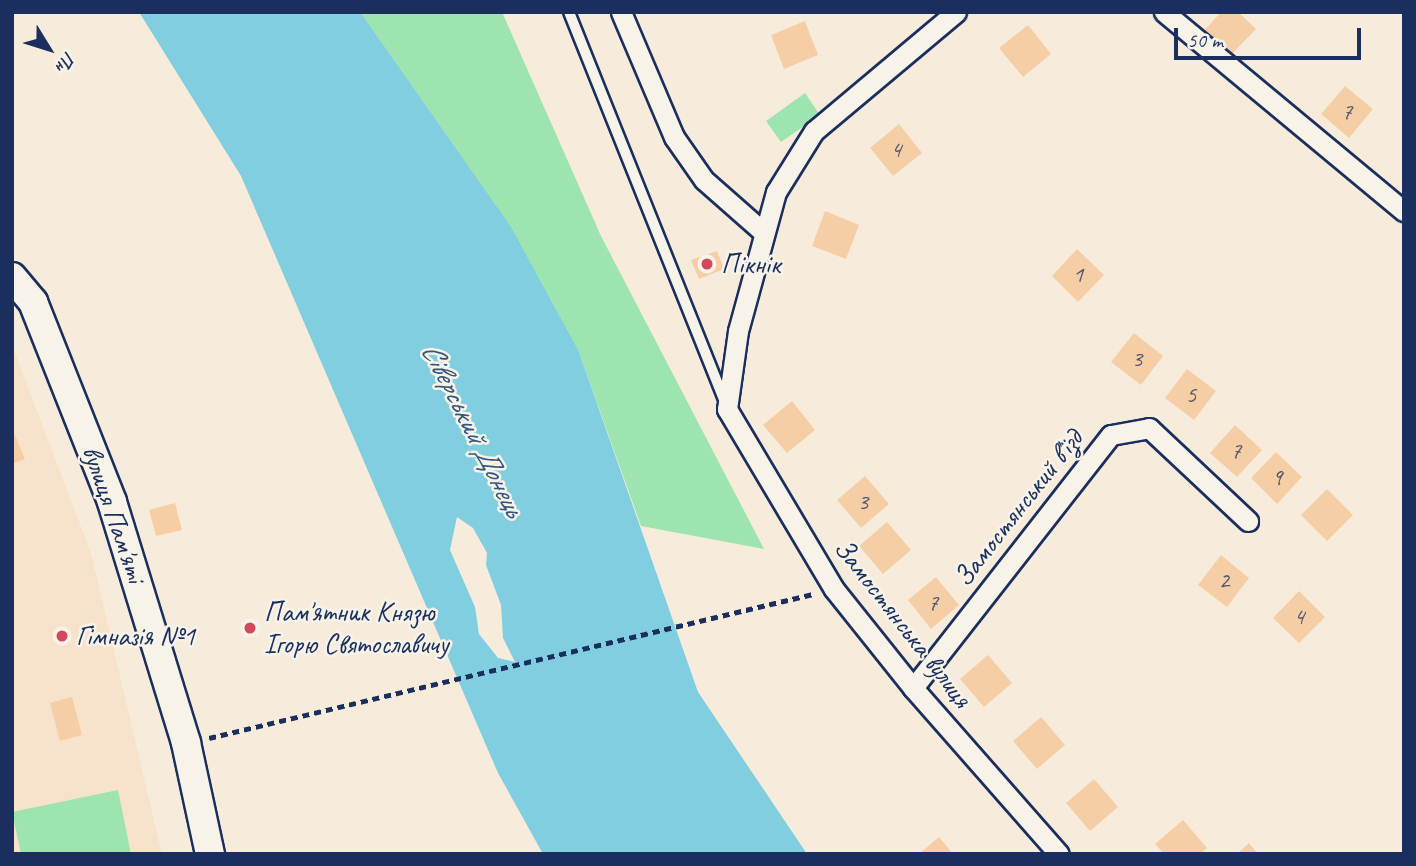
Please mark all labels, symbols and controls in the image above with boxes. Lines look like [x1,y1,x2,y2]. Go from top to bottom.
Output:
north arrow [14,14,84,84]
scale bar [1178,14,1365,58]
text: 50 m [1187,27,1223,53]
text: Пн [50,47,81,77]
house number: 7 [1342,98,1352,126]
house number: 4 [891,136,901,164]
place label: Пікнік [721,247,780,281]
marker: Пікнік [699,256,715,272]
house number: 1 [1073,261,1083,289]
water label: Сіверський Донець [414,336,532,522]
house number: 3 [1132,345,1142,373]
house number: 5 [1186,381,1196,409]
street label: Замостянський в'їзд [946,423,1090,593]
house number: 7 [1231,437,1241,465]
street label: вулиця Пам'яті [75,441,153,587]
house number: 9 [1272,464,1282,492]
house number: 3 [858,488,868,516]
street label: Замостянська вулиця [826,532,980,714]
house number: 2 [1219,567,1229,595]
house number: 7 [928,589,938,617]
place label: Пам'ятник Князю Ігорю Святославичу [264,595,451,661]
house number: 4 [1294,603,1304,631]
place label: Гімназія №1 [76,619,195,653]
marker: Пам'ятник Князю Ігорю Святославичу [242,620,258,636]
marker: Гімназія №1 [54,628,70,644]

